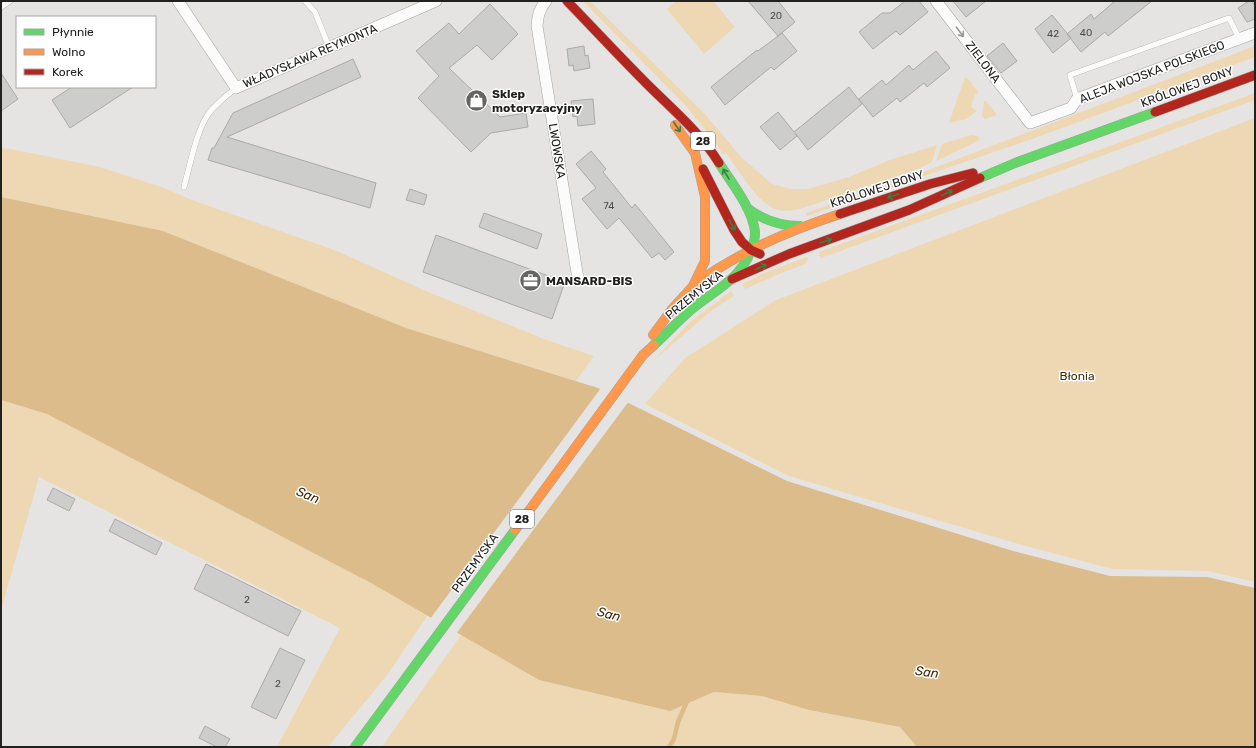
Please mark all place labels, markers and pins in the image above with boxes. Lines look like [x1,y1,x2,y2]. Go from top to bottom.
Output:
place label: Sklep motoryzacyjny [492,87,582,115]
shop icon: Sklep motoryzacyjny [463,88,489,114]
office icon: MANSARD-BIS [517,268,543,294]
place label: MANSARD-BIS [546,274,632,288]

